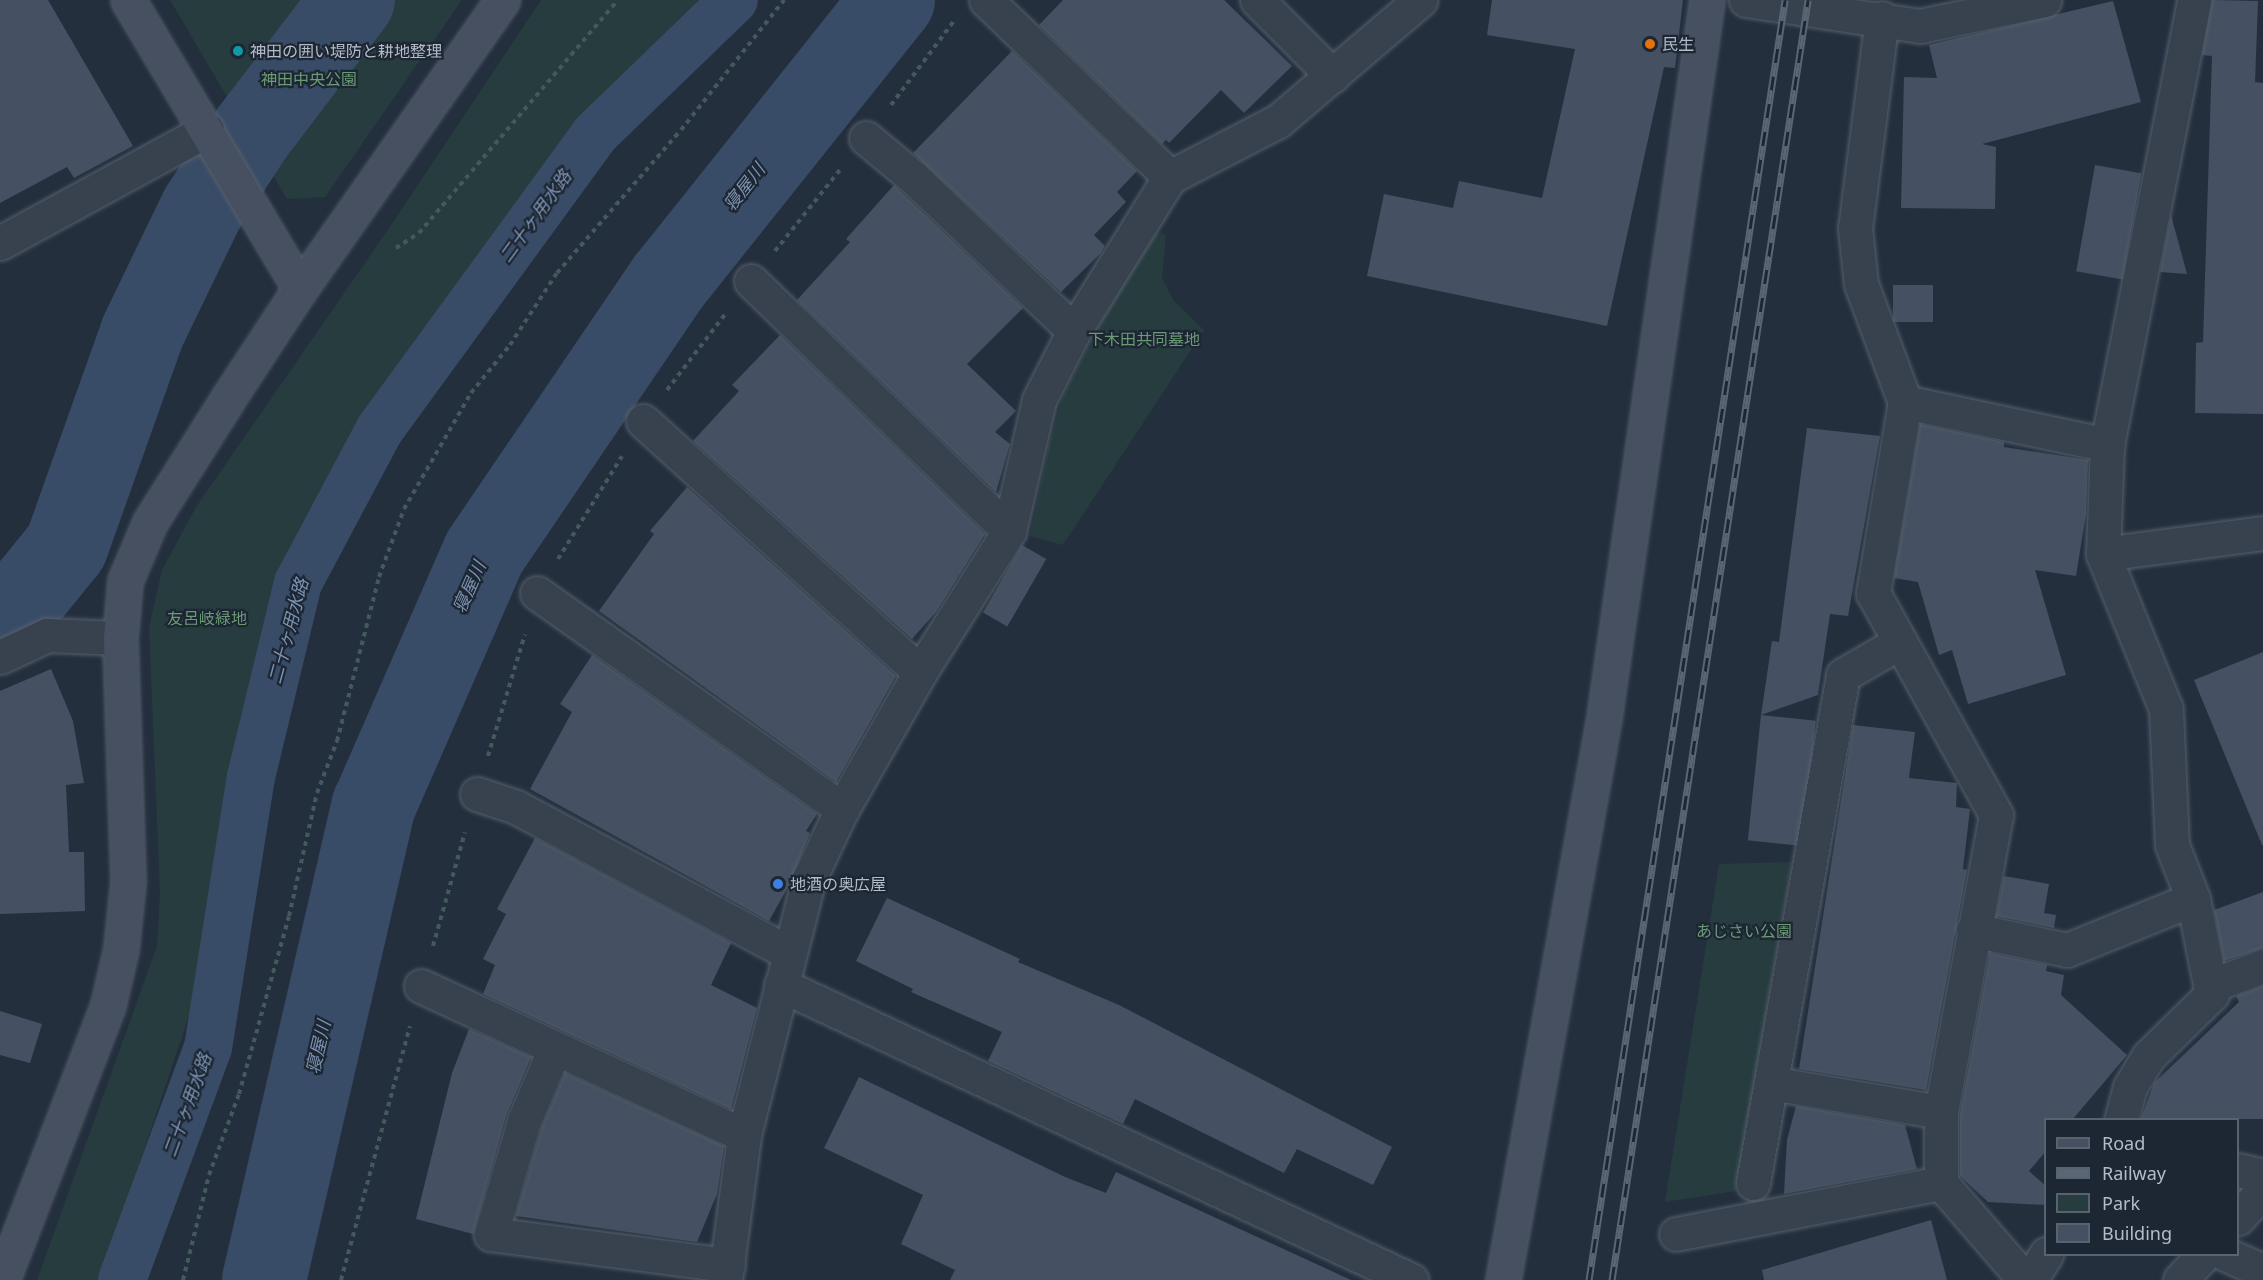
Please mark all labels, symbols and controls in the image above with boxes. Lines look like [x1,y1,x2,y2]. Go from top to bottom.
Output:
place label: 民生 [1662,34,1694,54]
marker: 民生 [1643,37,1657,51]
place label: 神田の囲い堤防と耕地整理 [250,41,442,61]
marker: 神田の囲い堤防と耕地整理 [231,44,245,58]
park label: 神田中央公園 [261,69,357,89]
water label: 寝屋川 [719,159,769,215]
water label: 二十ヶ用水路 [495,166,575,266]
park label: 下木田共同墓地 [1088,329,1200,349]
water label: 寝屋川 [448,558,490,616]
water label: 二十ヶ用水路 [264,576,312,686]
park label: 友呂岐緑地 [167,608,247,628]
place label: 地酒の奥広屋 [790,874,886,894]
marker: 地酒の奥広屋 [771,877,785,891]
park label: あじさい公園 [1696,921,1792,941]
water label: 寝屋川 [301,1018,335,1076]
water label: 二十ヶ用水路 [158,1051,216,1159]
legend [2044,1118,2239,1256]
text: Road [2102,1131,2145,1155]
text: Railway [2102,1161,2166,1185]
text: Park [2102,1191,2140,1215]
text: Building [2102,1221,2172,1245]

